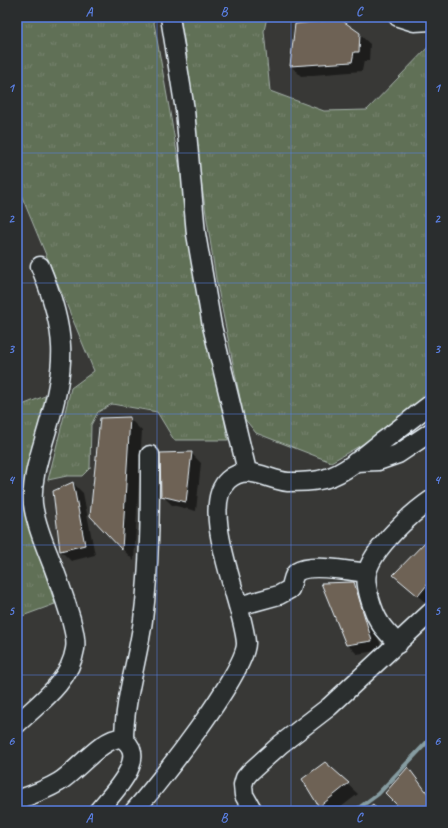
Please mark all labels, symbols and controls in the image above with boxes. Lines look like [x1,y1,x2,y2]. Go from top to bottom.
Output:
text: A [86,4,94,20]
text: B [221,4,229,20]
text: C [356,4,364,20]
text: 1 [8,80,16,96]
text: 1 [434,80,442,96]
text: 2 [8,211,15,227]
text: 2 [434,211,441,227]
text: 3 [8,341,15,357]
text: 3 [434,341,441,357]
text: 4 [8,472,16,488]
text: 4 [434,472,442,488]
text: 5 [8,603,15,619]
text: 5 [434,603,441,619]
text: 6 [8,733,15,749]
text: 6 [434,733,441,749]
text: A [86,810,94,826]
text: B [221,810,229,826]
text: C [356,810,364,826]

